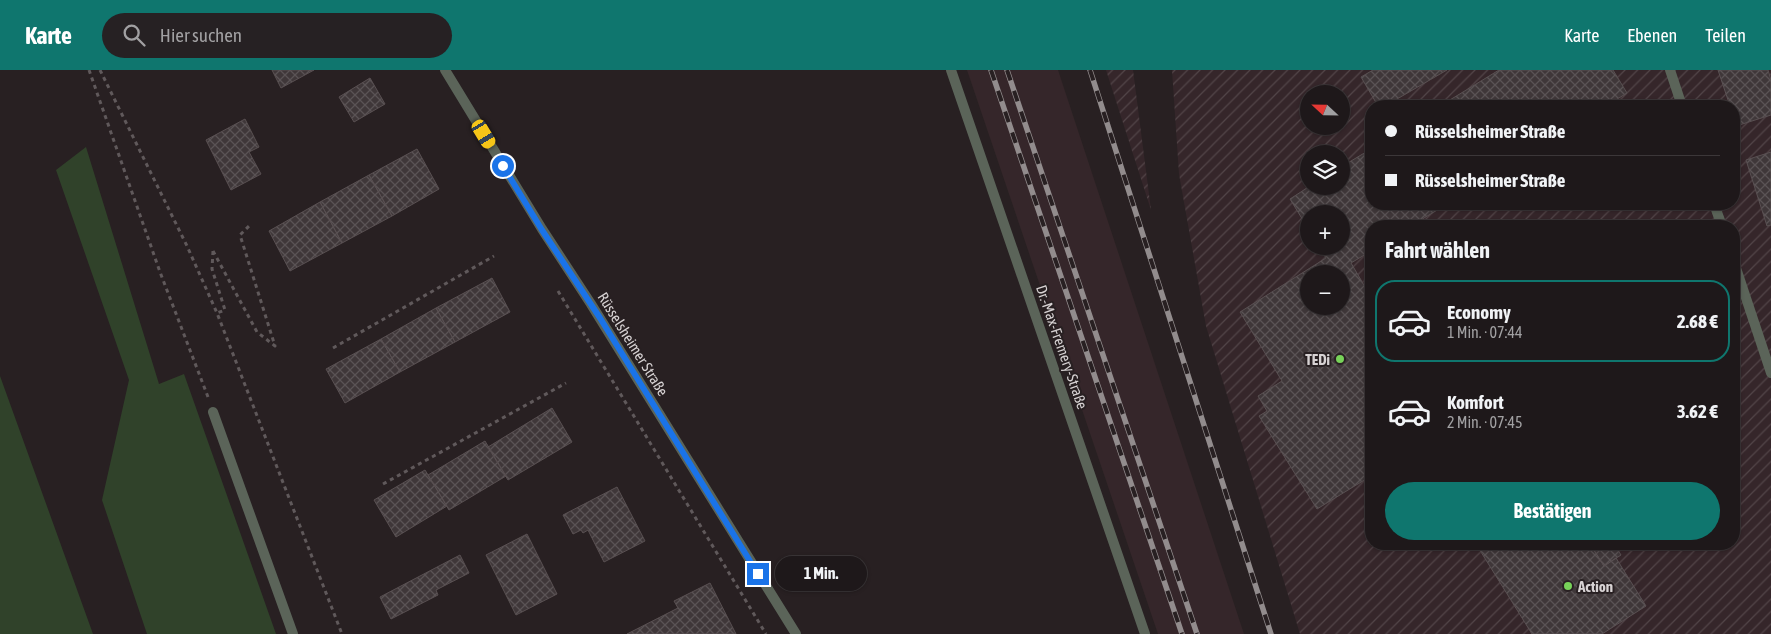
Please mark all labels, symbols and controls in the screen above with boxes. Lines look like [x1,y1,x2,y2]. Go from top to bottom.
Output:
search box [102,13,452,58]
icon: search [120,21,148,49]
text: Karte [25,22,72,49]
text: Hier suchen [160,24,242,46]
text: Karte [1564,25,1599,46]
text: Ebenen [1627,25,1677,46]
text: Teilen [1705,25,1746,46]
north arrow [1300,85,1350,135]
map controls [1300,85,1350,315]
car [469,117,498,151]
text: Rüsselsheimer Straße [1415,120,1565,142]
button: layers [1300,145,1350,195]
route start [492,155,514,177]
text: Rüsselsheimer Straße [1415,169,1565,191]
button: + [1300,205,1350,255]
text: Fahrt wählen [1385,237,1490,263]
button: − [1300,265,1350,315]
street label: Dr.-Max-Fremery-Straße [1033,283,1091,411]
street label: Rüsselsheimer Straße [594,289,672,399]
icon: car [1387,299,1432,344]
text: Economy [1447,301,1511,323]
text: 2.68 € [1677,310,1718,332]
text: 1 Min. · 07:44 [1447,323,1522,341]
place label: TEDi [1305,351,1330,368]
marker: TEDi [1334,353,1346,365]
icon: car [1387,389,1432,434]
text: Komfort [1447,391,1504,413]
text: 3.62 € [1677,400,1718,422]
text: 2 Min. · 07:45 [1447,413,1522,431]
button: Bestätigen [1385,482,1720,540]
callout: 1 Min. [776,556,868,592]
route end [747,563,769,585]
text: 1 Min. [804,564,838,582]
place label: Action [1577,578,1613,595]
marker: Action [1562,580,1574,592]

